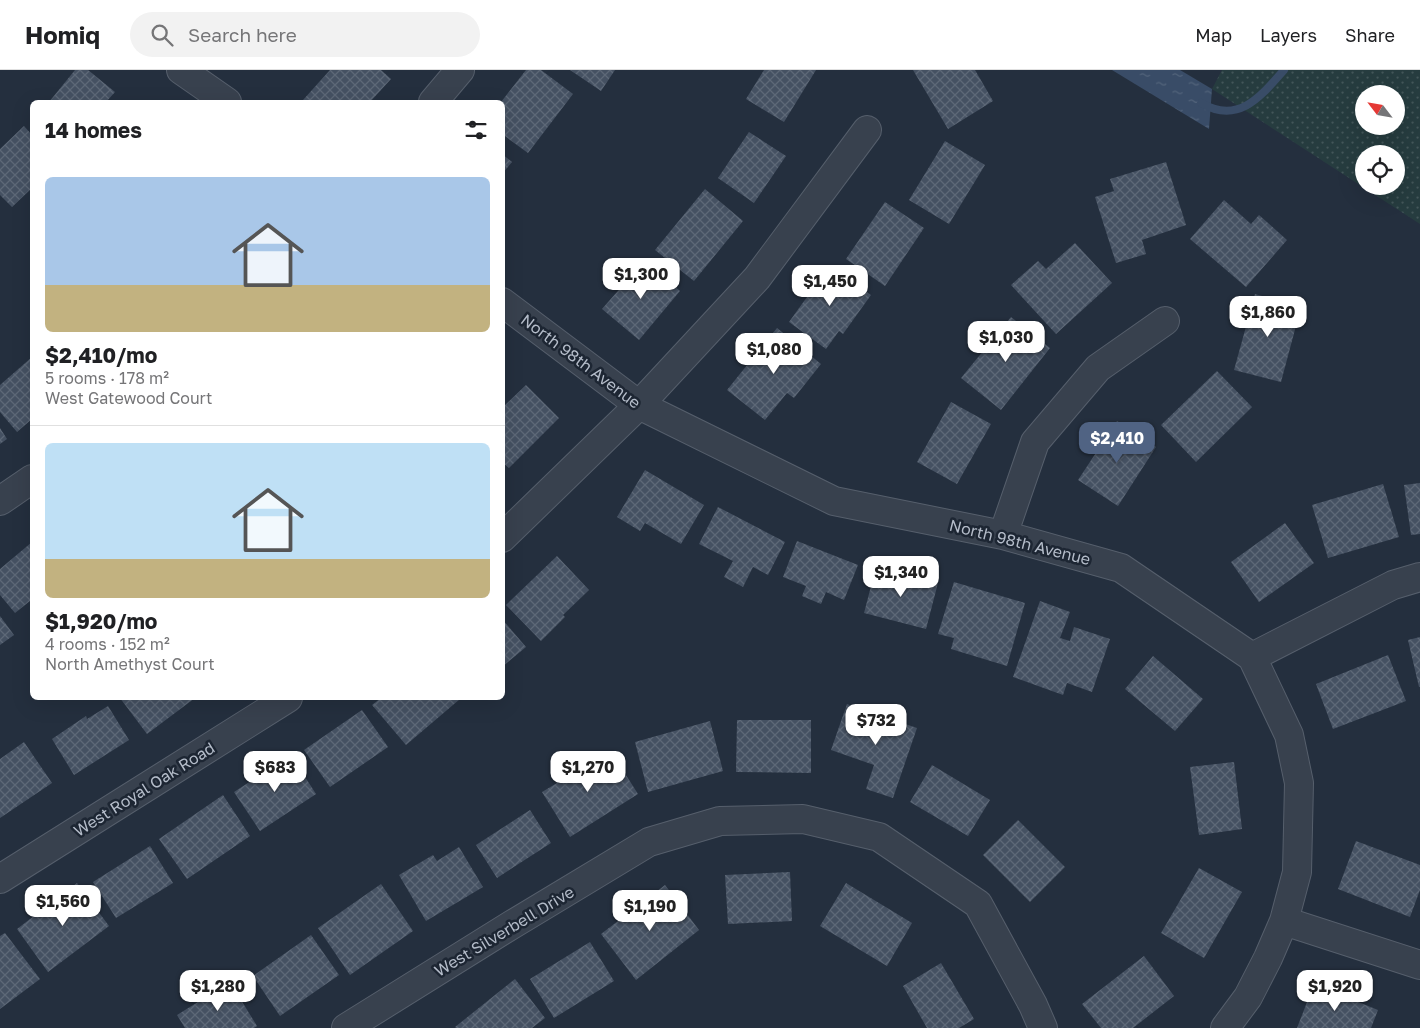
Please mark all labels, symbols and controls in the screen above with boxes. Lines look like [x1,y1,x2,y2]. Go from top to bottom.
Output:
search box [130,12,480,57]
text: Homiq [25,20,100,49]
icon: search [148,21,176,49]
text: Search here [188,23,297,46]
text: Map [1195,24,1232,46]
text: Layers [1260,24,1317,46]
text: Share [1345,24,1395,46]
north arrow [1355,85,1405,135]
map controls [1355,85,1405,195]
icon: filters [462,116,490,144]
text: 14 homes [45,117,142,143]
button: locate [1355,145,1405,195]
icon: home [223,210,313,300]
pin: $1,300 [600,258,682,300]
text: $1,300 [614,264,668,284]
pin: $1,450 [789,264,871,307]
text: $1,450 [803,271,857,291]
pin: $1,860 [1227,296,1309,338]
text: $1,860 [1241,302,1295,322]
street label: North 98th Avenue [517,309,645,413]
pin: $1,030 [965,320,1047,363]
text: $1,030 [979,327,1033,347]
pin: $1,080 [733,332,815,375]
text: $1,080 [746,339,802,359]
text: $2,410/mo [45,342,157,368]
text: 5 rooms · 178 m² [45,368,169,388]
text: West Gatewood Court [45,388,213,408]
pin: $2,410 [1076,422,1158,464]
text: $2,410 [1090,428,1144,448]
icon: home [223,475,313,565]
street label: North 98th Avenue [947,515,1093,569]
pin: $1,340 [860,556,942,598]
text: $1,340 [874,562,928,582]
text: $1,920/mo [45,608,157,634]
text: 4 rooms · 152 m² [45,634,170,654]
text: North Amethyst Court [45,654,215,674]
pin: $732 [846,704,906,746]
text: $732 [857,710,895,730]
street label: West Royal Oak Road [70,737,218,841]
pin: $683 [245,750,305,793]
pin: $1,270 [547,750,629,793]
text: $683 [255,757,295,777]
text: $1,270 [562,757,614,777]
street label: West Silverbell Drive [431,881,577,981]
pin: $1,560 [22,884,104,927]
pin: $1,190 [609,890,691,932]
text: $1,560 [36,891,90,911]
text: $1,190 [624,896,676,916]
pin: $1,280 [177,970,259,1012]
pin: $1,920 [1294,970,1376,1012]
text: $1,280 [191,976,245,996]
text: $1,920 [1308,976,1362,996]

